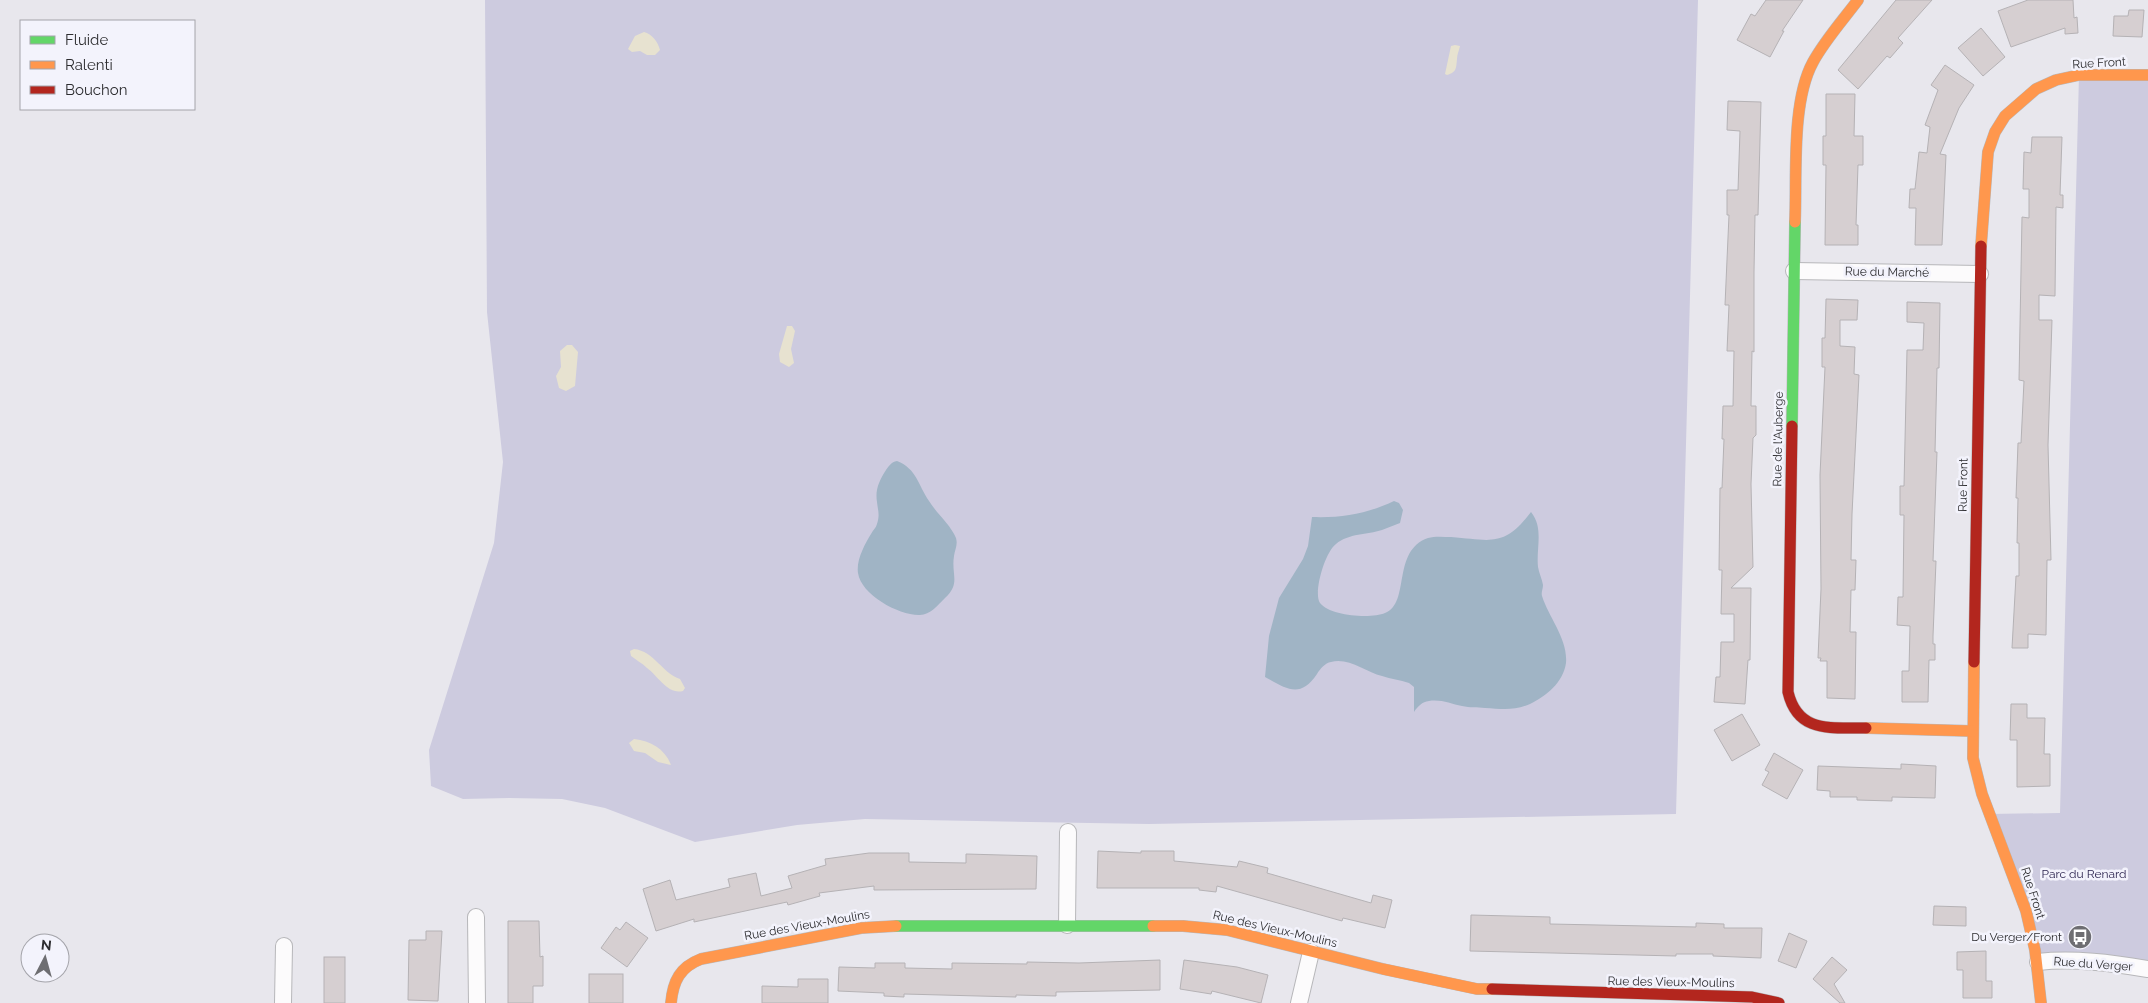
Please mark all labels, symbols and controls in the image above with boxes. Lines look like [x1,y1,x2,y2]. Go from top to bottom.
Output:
legend [20,20,195,110]
text: Fluide [65,31,108,49]
street label: Rue Front [2072,55,2126,71]
text: Ralenti [65,56,113,74]
text: Bouchon [65,81,127,99]
street label: Rue du Marché [1845,264,1929,280]
street label: Rue de l'Auberge [1770,391,1786,487]
street label: Rue Front [1956,458,1970,512]
street label: Rue Front [2018,865,2048,921]
park label: Parc du Renard [2042,867,2126,881]
street label: Rue des Vieux-Moulins [743,907,871,943]
street label: Rue des Vieux-Moulins [1211,908,1339,950]
bus stop icon: Du Verger/Front [2067,924,2093,950]
place label: Du Verger/Front [1971,930,2062,944]
north arrow [20,933,70,983]
text: N [40,937,53,954]
street label: Rue du Verger [2053,954,2134,974]
street label: Rue des Vieux-Moulins [1607,974,1735,990]

